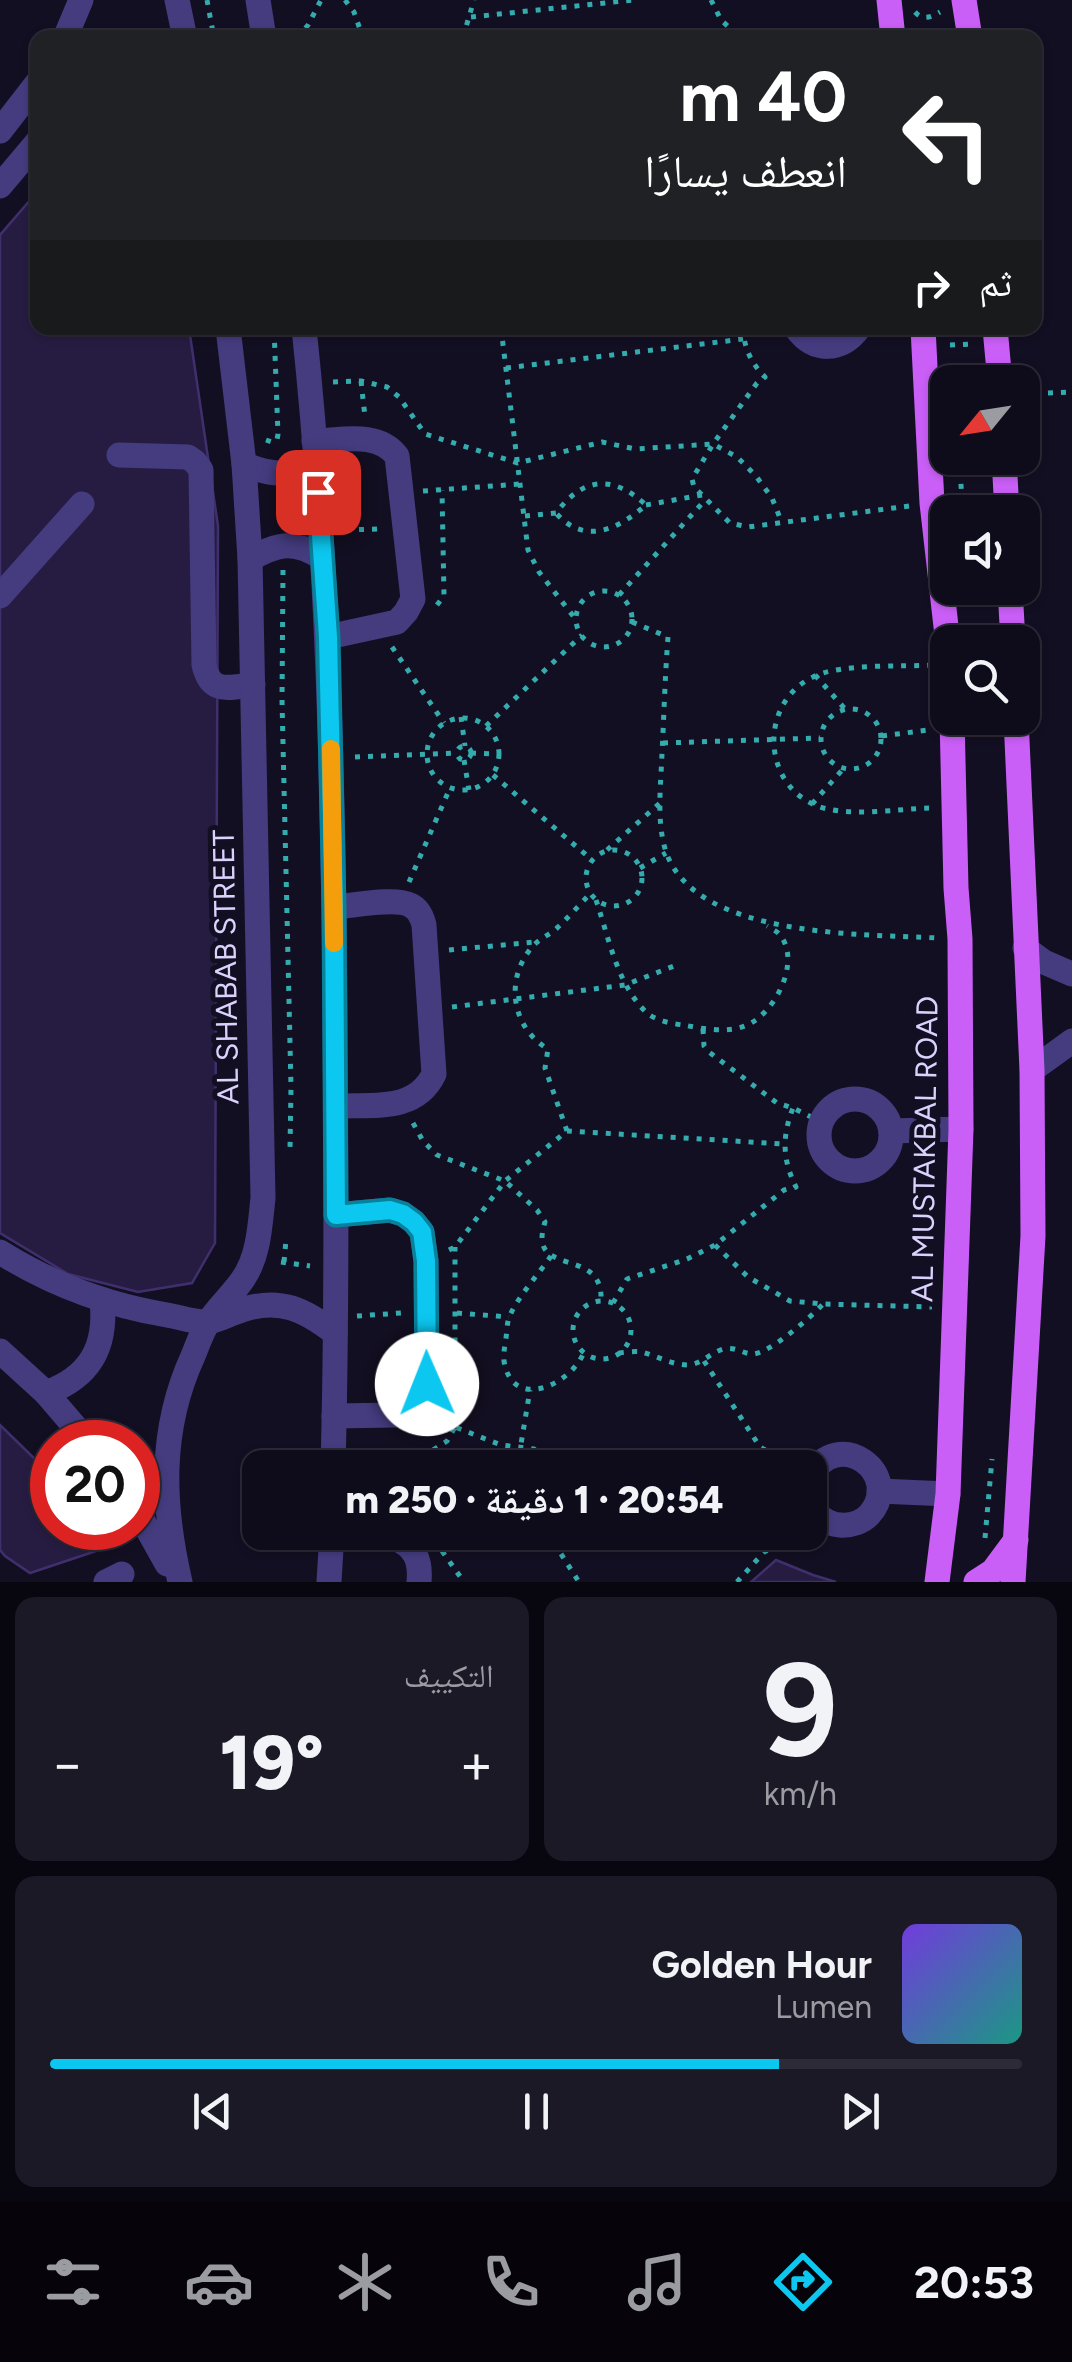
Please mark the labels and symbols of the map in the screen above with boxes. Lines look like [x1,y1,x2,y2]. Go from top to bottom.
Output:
north arrow [930,365,1040,475]
pin [276,450,361,535]
street label: AL SHABAB STREET [205,829,246,1105]
street label: AL MUSTAKBAL ROAD [903,996,946,1302]
position arrow [375,1332,479,1436]
speed limit sign: 20 [30,1420,160,1550]

